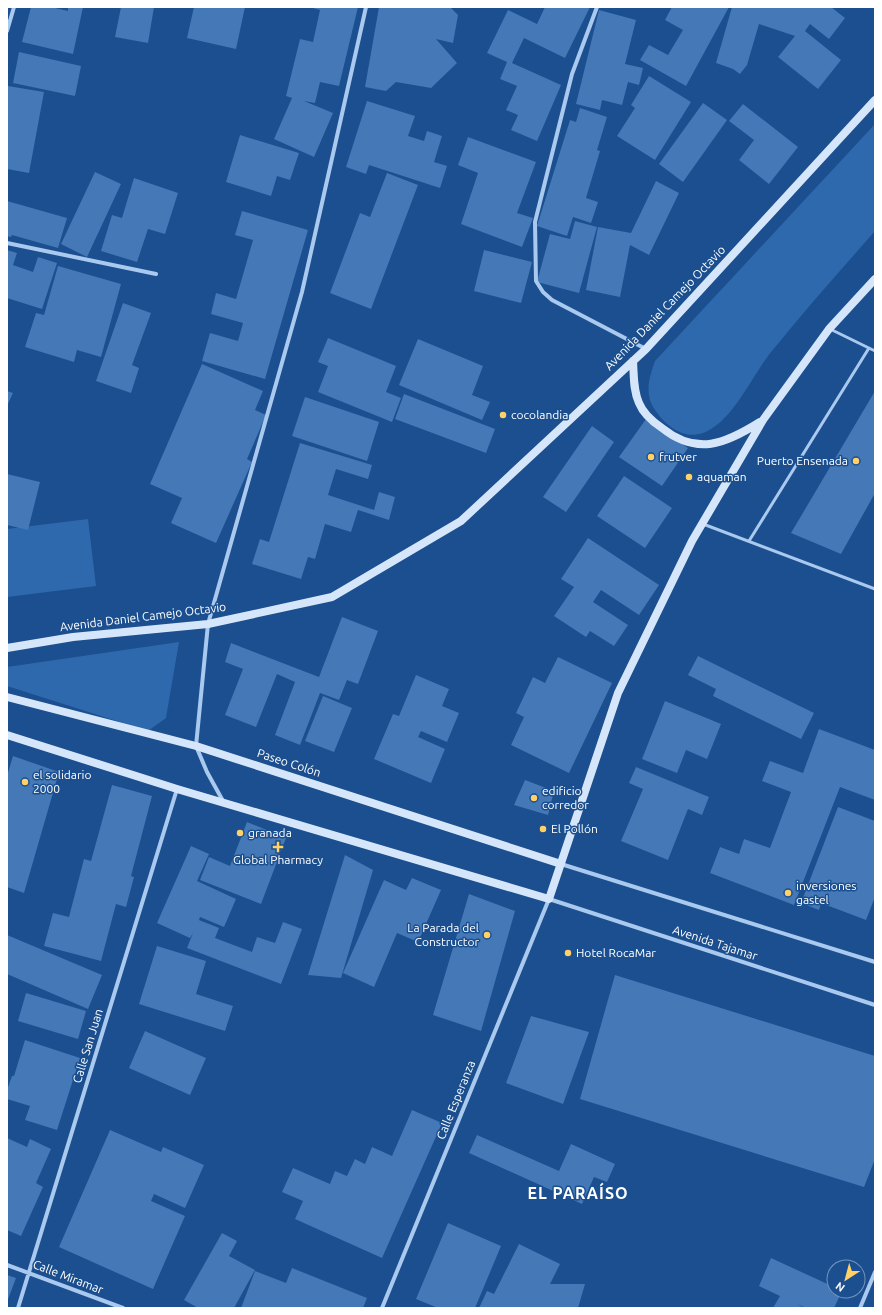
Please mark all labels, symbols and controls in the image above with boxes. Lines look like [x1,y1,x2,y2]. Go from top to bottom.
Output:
street label: Avenida Daniel Camejo Octavio [602,243,727,372]
place label: cocolandia [511,408,568,421]
marker: cocolandia [498,410,508,420]
place label: frutver [659,450,697,463]
marker: frutver [646,452,656,462]
place label: Puerto Ensenada [757,454,848,467]
marker: Puerto Ensenada [851,456,861,466]
place label: aquaman [697,470,747,483]
marker: aquaman [684,472,694,482]
street label: Avenida Daniel Camejo Octavio [59,600,227,633]
street label: Paseo Colón [256,746,323,779]
place label: el solidario 2000 [33,768,91,795]
marker: el solidario 2000 [20,777,30,787]
place label: edificio corredor [542,784,589,811]
marker: edificio corredor [529,793,539,803]
place label: El Pollón [551,822,598,835]
marker: El Pollón [538,824,548,834]
place label: granada [248,826,292,839]
marker: granada [235,828,245,838]
marker: Global Pharmacy [273,842,283,852]
place label: Global Pharmacy [233,853,323,866]
place label: inversiones gastel [796,879,857,906]
marker: inversiones gastel [783,888,793,898]
place label: La Parada del Constructor [407,921,479,948]
street label: Avenida Tajamar [671,923,760,962]
marker: La Parada del Constructor [482,930,492,940]
place label: Hotel RocaMar [576,946,656,959]
marker: Hotel RocaMar [563,948,573,958]
street label: Calle San Juan [70,1007,105,1085]
street label: Calle Esperanza [434,1058,477,1141]
district label: EL PARAÍSO [527,1182,629,1202]
street label: Calle Miramar [31,1257,106,1296]
north arrow [826,1259,866,1299]
text: N [833,1280,847,1294]

